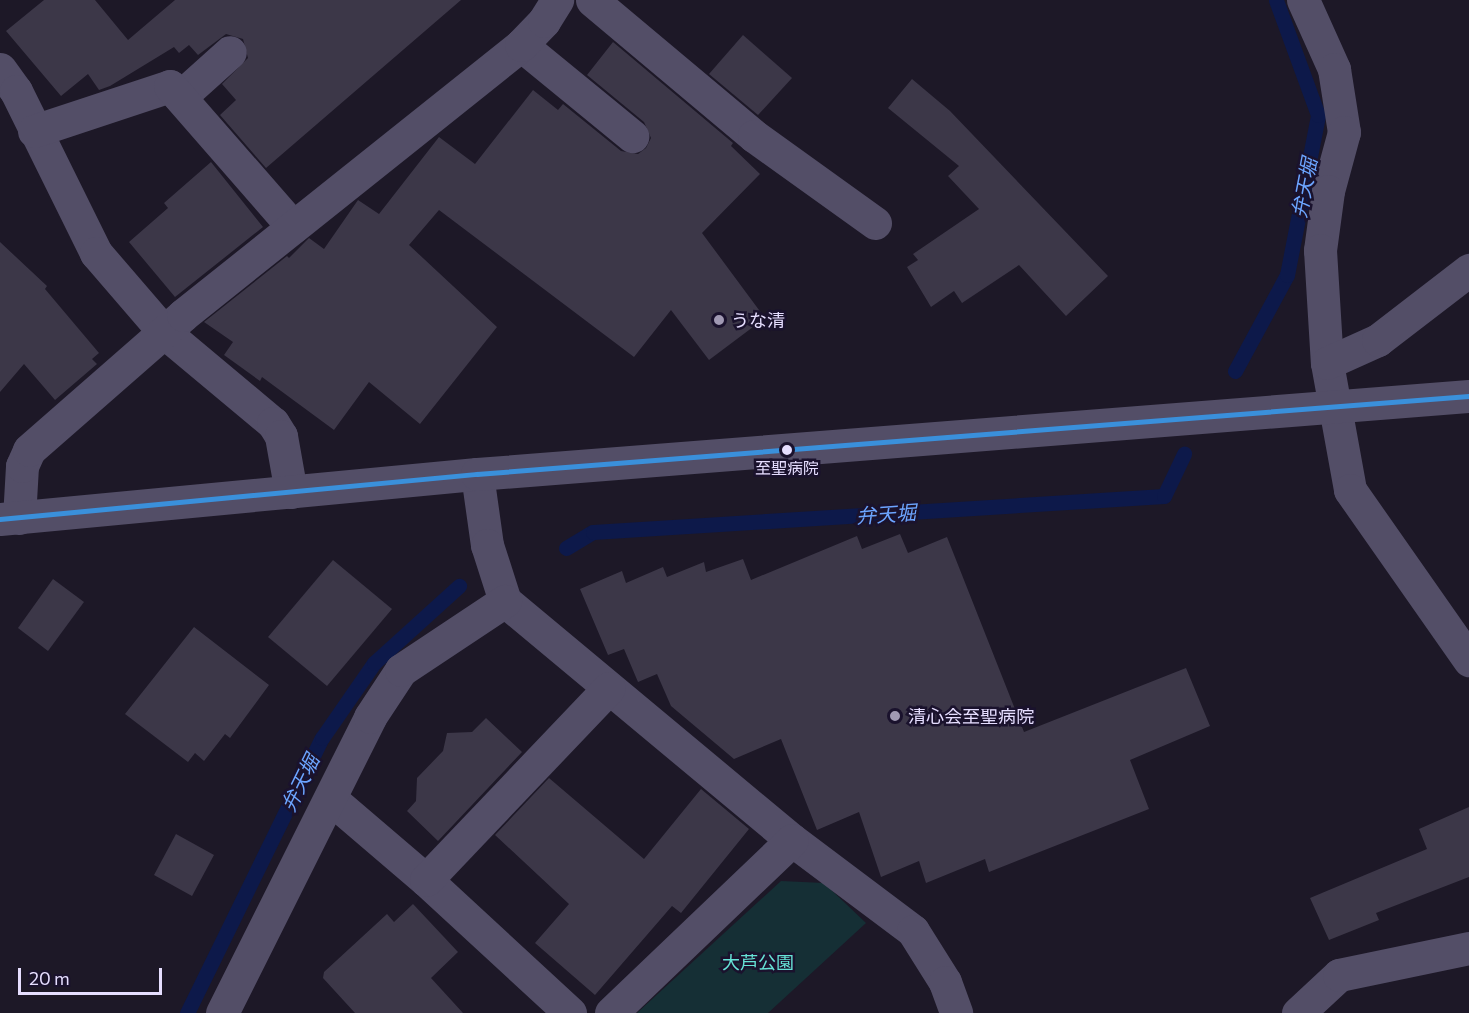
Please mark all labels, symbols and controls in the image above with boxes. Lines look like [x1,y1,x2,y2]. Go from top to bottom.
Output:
water label: 弁天堀 [1286,156,1322,220]
place label: うな清 [731,309,785,331]
marker: うな清 [712,313,726,327]
marker: 至聖病院 [781,444,793,456]
place label: 至聖病院 [755,458,819,478]
water label: 弁天堀 [855,500,917,528]
place label: 清心会至聖病院 [908,705,1034,727]
marker: 清心会至聖病院 [886,707,904,725]
water label: 弁天堀 [276,751,324,815]
park label: 大芦公園 [722,951,794,973]
scale bar [21,956,165,994]
text: 20 m [29,967,70,989]

